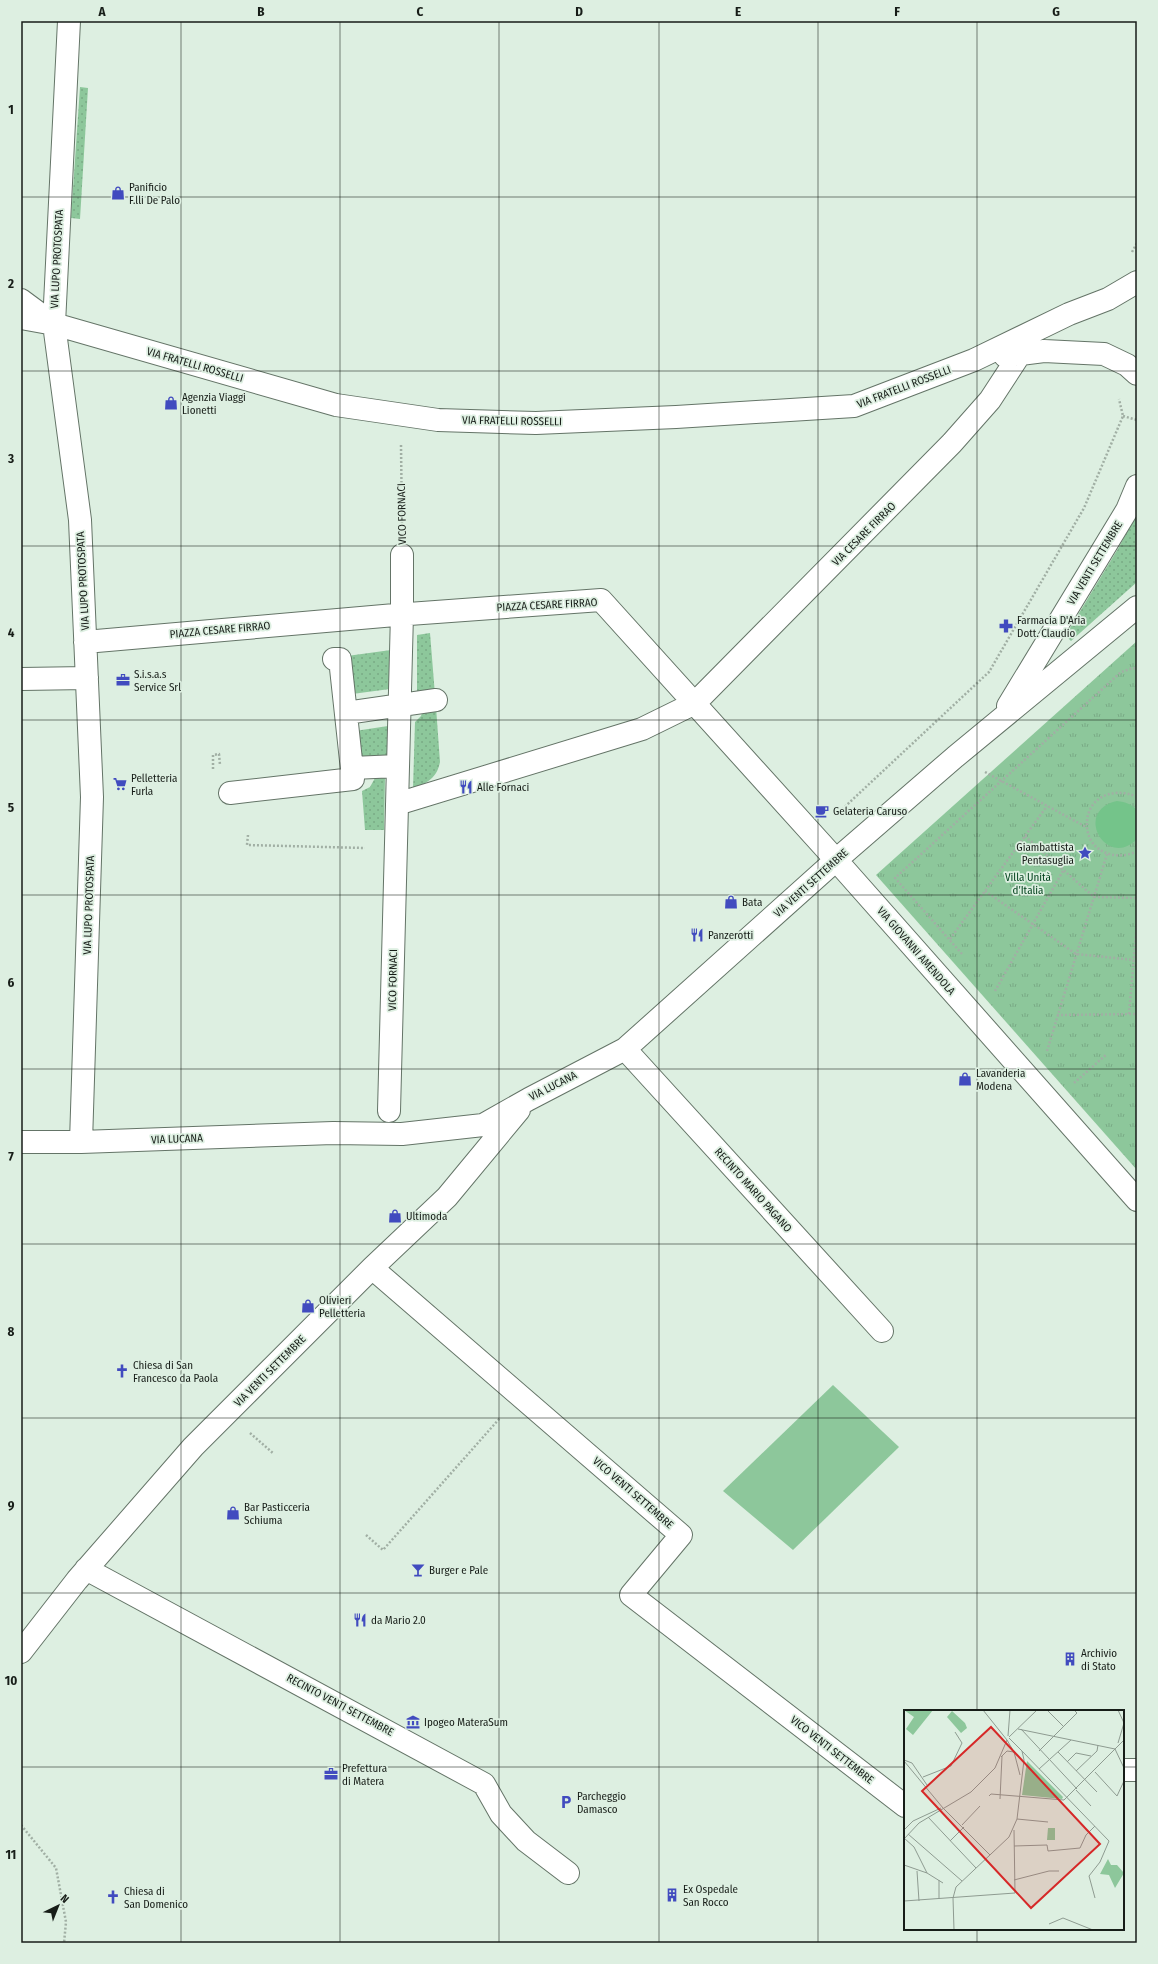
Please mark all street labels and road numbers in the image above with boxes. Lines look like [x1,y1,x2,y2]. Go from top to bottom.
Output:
street label: VIA LUPO PROTOSPATA [48,209,66,309]
street label: VIA FRATELLI ROSSELLI [145,345,245,385]
street label: VIA FRATELLI ROSSELLI [855,363,953,411]
street label: VIA FRATELLI ROSSELLI [462,414,562,428]
street label: VICO FORNACI [395,483,409,545]
street label: VIA CESARE FIRRAO [829,499,899,569]
street label: VIA VENTI SETTEMBRE [1065,519,1125,607]
street label: VIA LUPO PROTOSPATA [74,531,92,631]
street label: PIAZZA CESARE FIRRAO [496,596,598,614]
street label: PIAZZA CESARE FIRRAO [169,619,271,641]
street label: VIA VENTI SETTEMBRE [771,846,851,920]
street label: VIA LUPO PROTOSPATA [81,855,97,955]
street label: VIA GIOVANNI AMENDOLA [874,904,958,998]
street label: VICO FORNACI [386,949,400,1011]
street label: VIA LUCANA [527,1068,579,1104]
street label: VIA LUCANA [151,1132,203,1146]
street label: RECINTO MARIO PAGANO [712,1145,794,1235]
street label: VIA VENTI SETTEMBRE [232,1333,308,1409]
street label: VICO VENTI SETTEMBRE [590,1455,676,1531]
street label: RECINTO VENTI SETTEMBRE [284,1671,396,1739]
street label: VICO VENTI SETTEMBRE [788,1713,876,1787]

